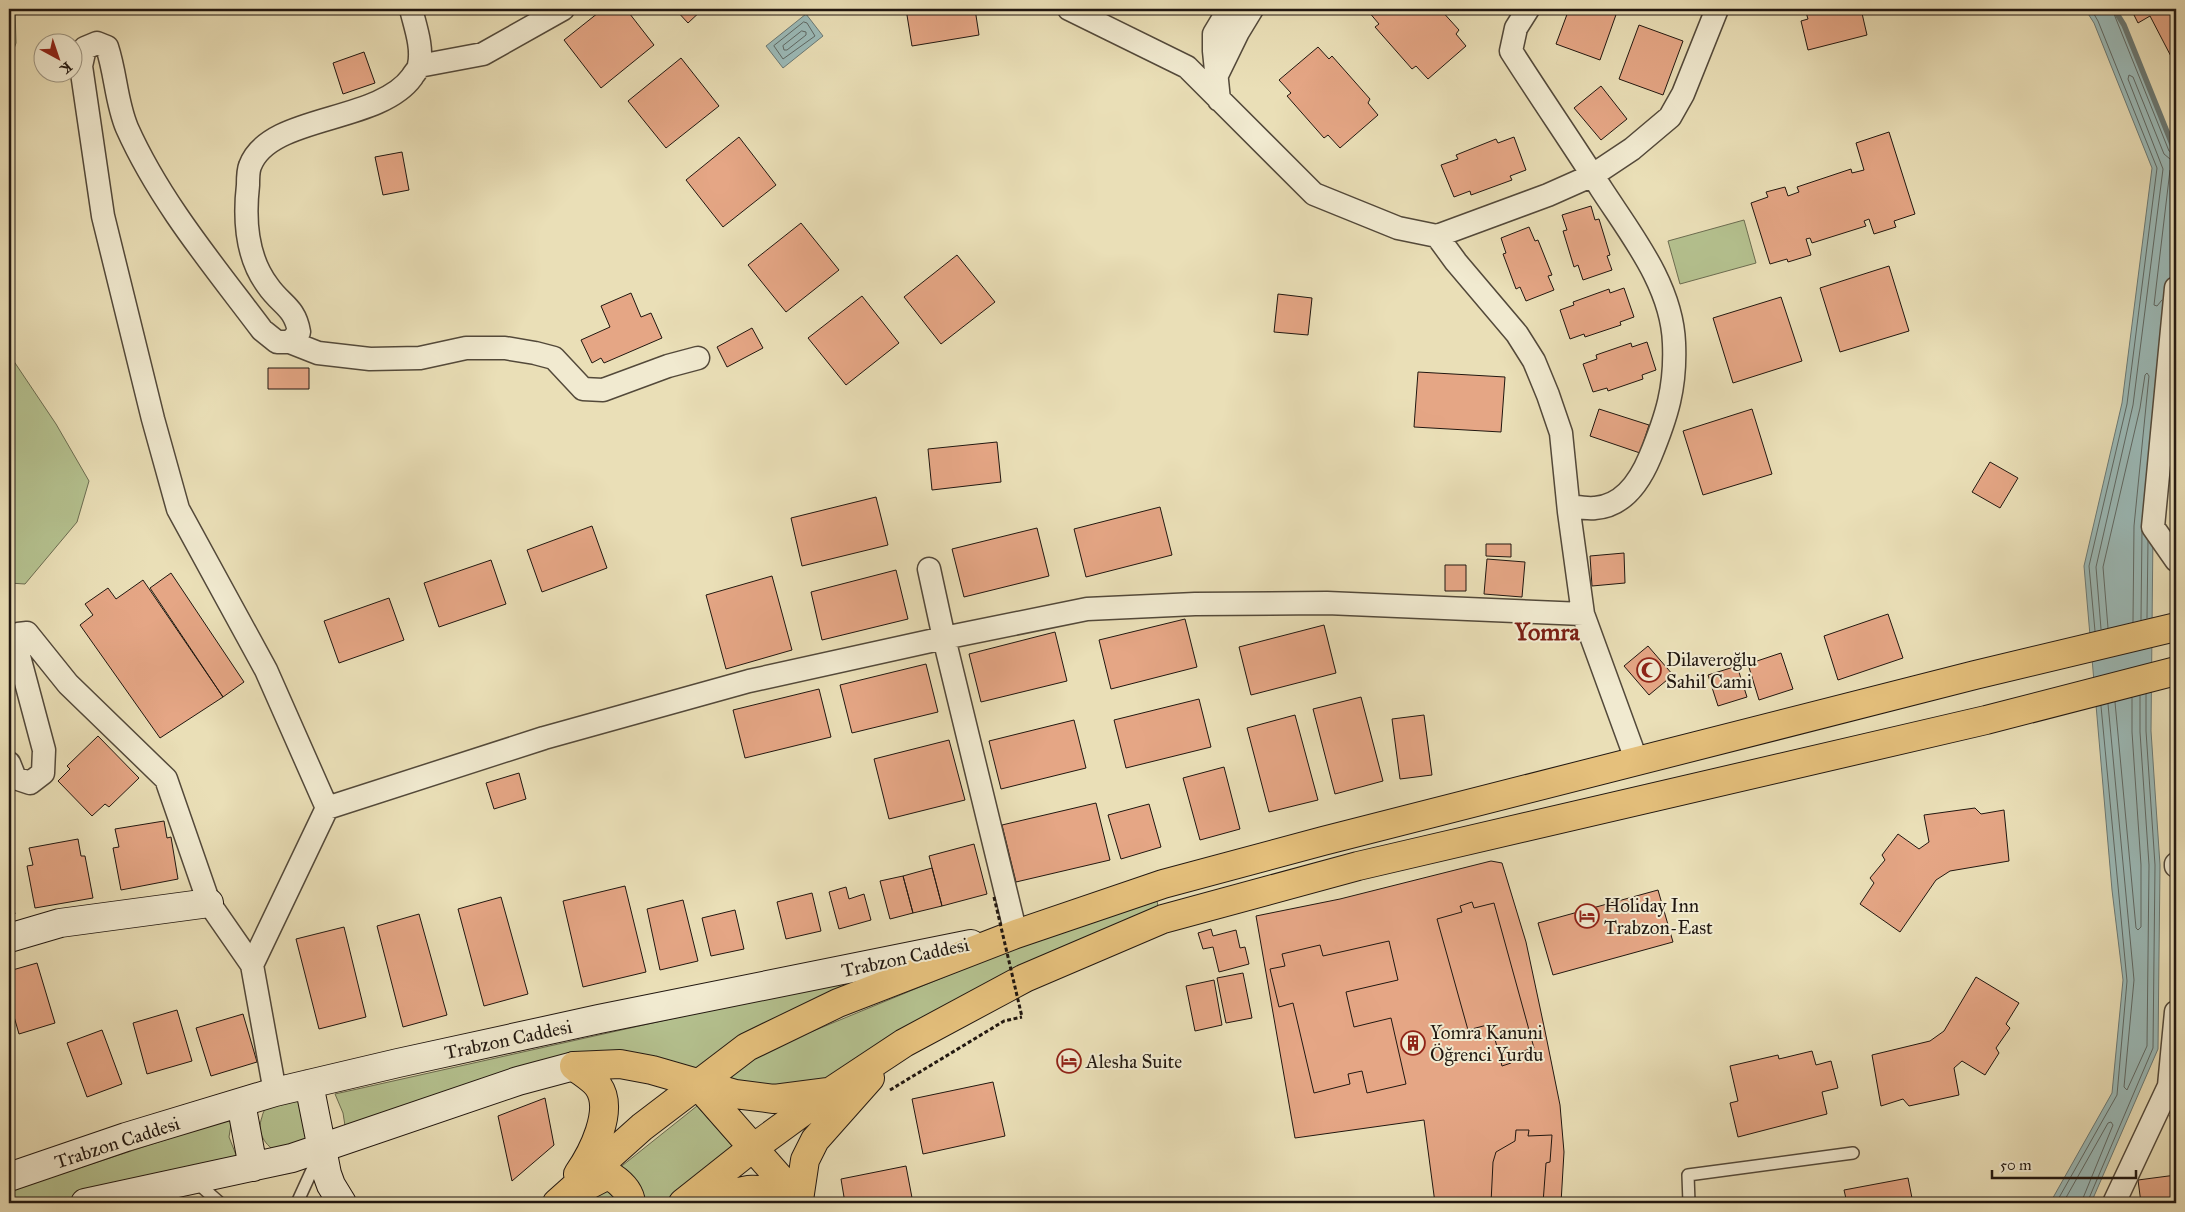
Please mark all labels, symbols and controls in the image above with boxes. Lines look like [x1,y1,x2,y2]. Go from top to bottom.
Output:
north arrow [32,32,82,82]
text: K [56,58,75,78]
district label: Yomra [1513,617,1580,647]
place label: Dilaveroğlu Sahil Cami [1666,648,1757,693]
mosque icon: Dilaveroğlu Sahil Cami [1636,657,1662,683]
place label: Holiday Inn Trabzon-East [1604,894,1713,939]
hotel icon: Holiday Inn Trabzon-East [1574,903,1600,929]
street label: Trabzon Caddesi [839,933,971,982]
street label: Trabzon Caddesi [442,1015,574,1064]
place label: Yomra Kanuni Öğrenci Yurdu [1430,1021,1543,1067]
building icon: Yomra Kanuni Öğrenci Yurdu [1400,1030,1426,1056]
hotel icon: Alesha Suite [1056,1048,1082,1074]
place label: Alesha Suite [1085,1050,1182,1073]
street label: Trabzon Caddesi [52,1111,182,1173]
scale bar [1992,1147,2136,1179]
text: 50 m [2000,1156,2032,1174]

